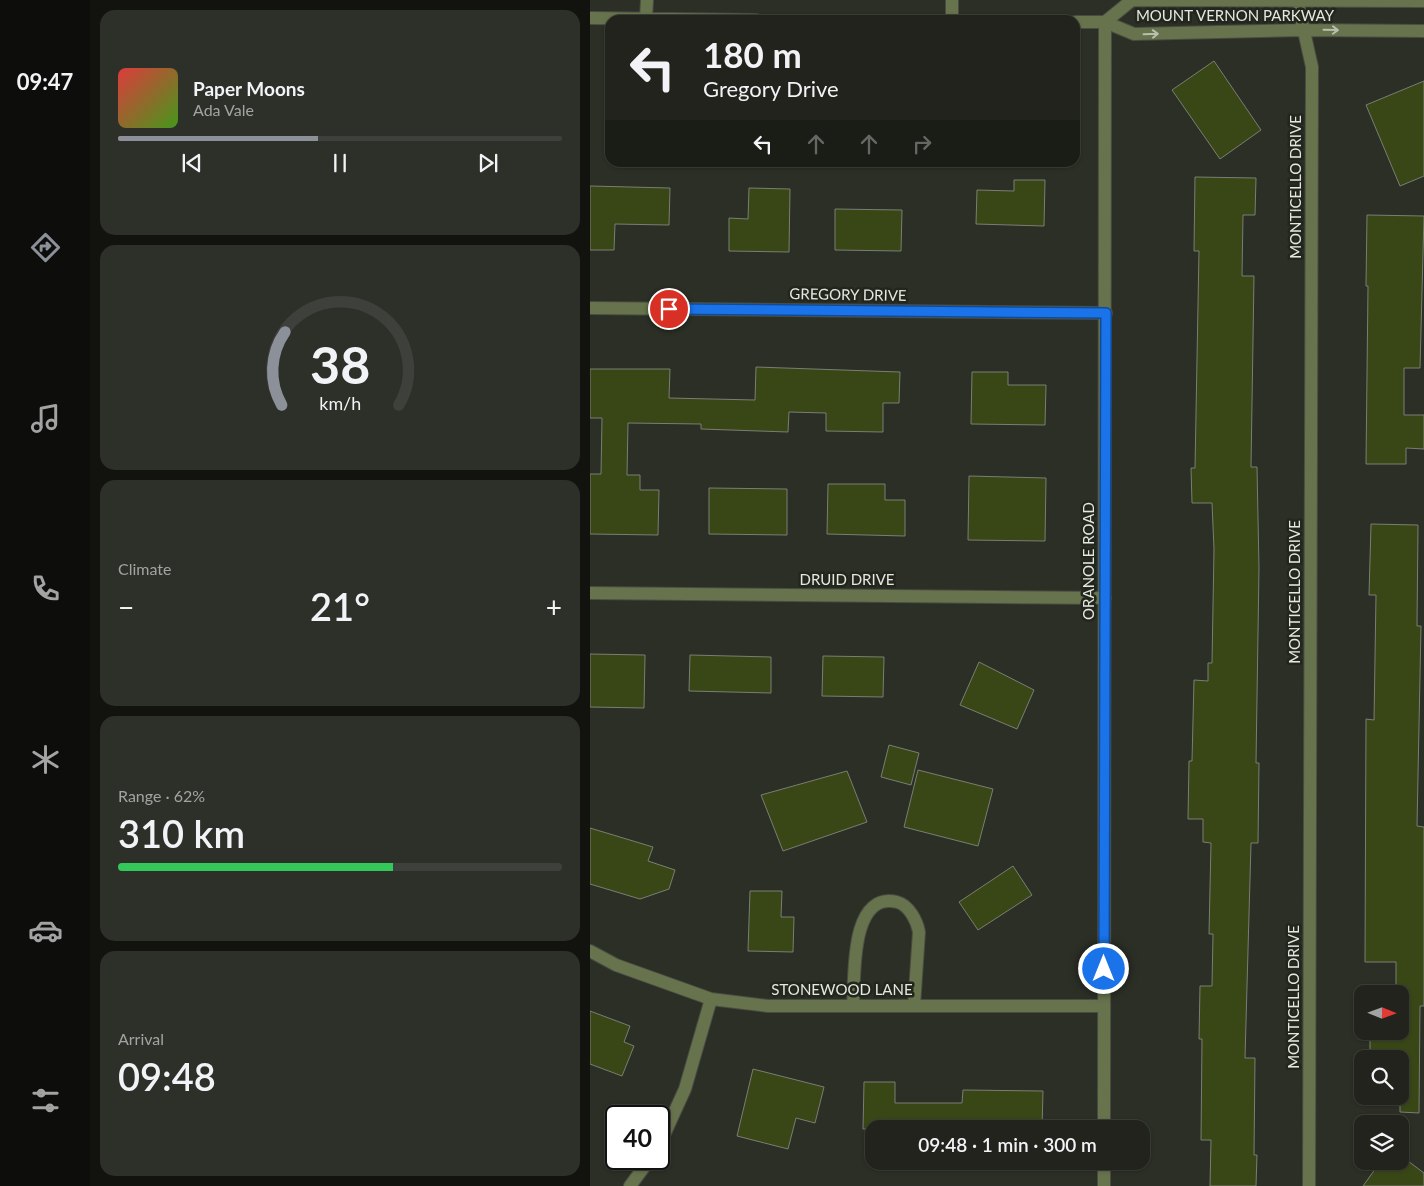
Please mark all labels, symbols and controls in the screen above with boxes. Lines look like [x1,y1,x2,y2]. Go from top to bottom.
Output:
street label: MOUNT VERNON PARKWAY [1136,6,1335,24]
one-way arrow [1323,26,1339,35]
one-way arrow [1143,29,1159,38]
text: 180 m [703,33,802,75]
icon: left [620,35,685,100]
text: 09:47 [17,68,73,95]
text: Gregory Drive [703,75,839,102]
text: Paper Moons [193,77,305,100]
text: Ada Vale [193,100,254,119]
street label: MONTICELLO DRIVE [1286,115,1304,259]
icon: left [749,130,777,158]
icon: ahead [802,130,830,158]
icon: ahead [855,130,883,158]
icon: right [908,130,936,158]
icon: previous [178,149,206,177]
icon: pause [326,149,354,177]
icon: next [474,149,502,177]
icon: directions [28,230,63,265]
street label: GREGORY DRIVE [789,284,907,304]
pin [648,288,690,330]
icon: arrive [655,295,683,323]
text: 38 [310,333,370,395]
text: km/h [319,392,361,414]
icon: music [28,401,63,436]
street label: ORANOLE ROAD [1079,502,1097,620]
street label: MONTICELLO DRIVE [1285,520,1303,664]
text: Climate [118,559,171,578]
street label: DRUID DRIVE [799,570,895,588]
icon: phone [28,571,63,606]
text: 21° [310,583,370,629]
text: − [118,590,134,624]
text: + [546,590,562,624]
icon: climate [28,742,63,777]
text: Range · 62% [118,786,205,805]
text: 310 km [118,810,245,856]
icon: car [28,913,63,948]
street label: MONTICELLO DRIVE [1284,925,1302,1069]
position arrow [1077,942,1129,994]
street label: STONEWOOD LANE [771,980,913,998]
north arrow [1354,985,1409,1040]
map controls [1354,985,1409,1170]
text: Arrival [118,1029,164,1048]
button: search [1354,1050,1409,1105]
text: 09:48 [118,1053,216,1099]
icon: filters [28,1083,63,1118]
speed limit sign: 40 [605,1105,670,1170]
button: layers [1354,1115,1409,1170]
text: 09:48 · 1 min · 300 m [918,1133,1097,1156]

